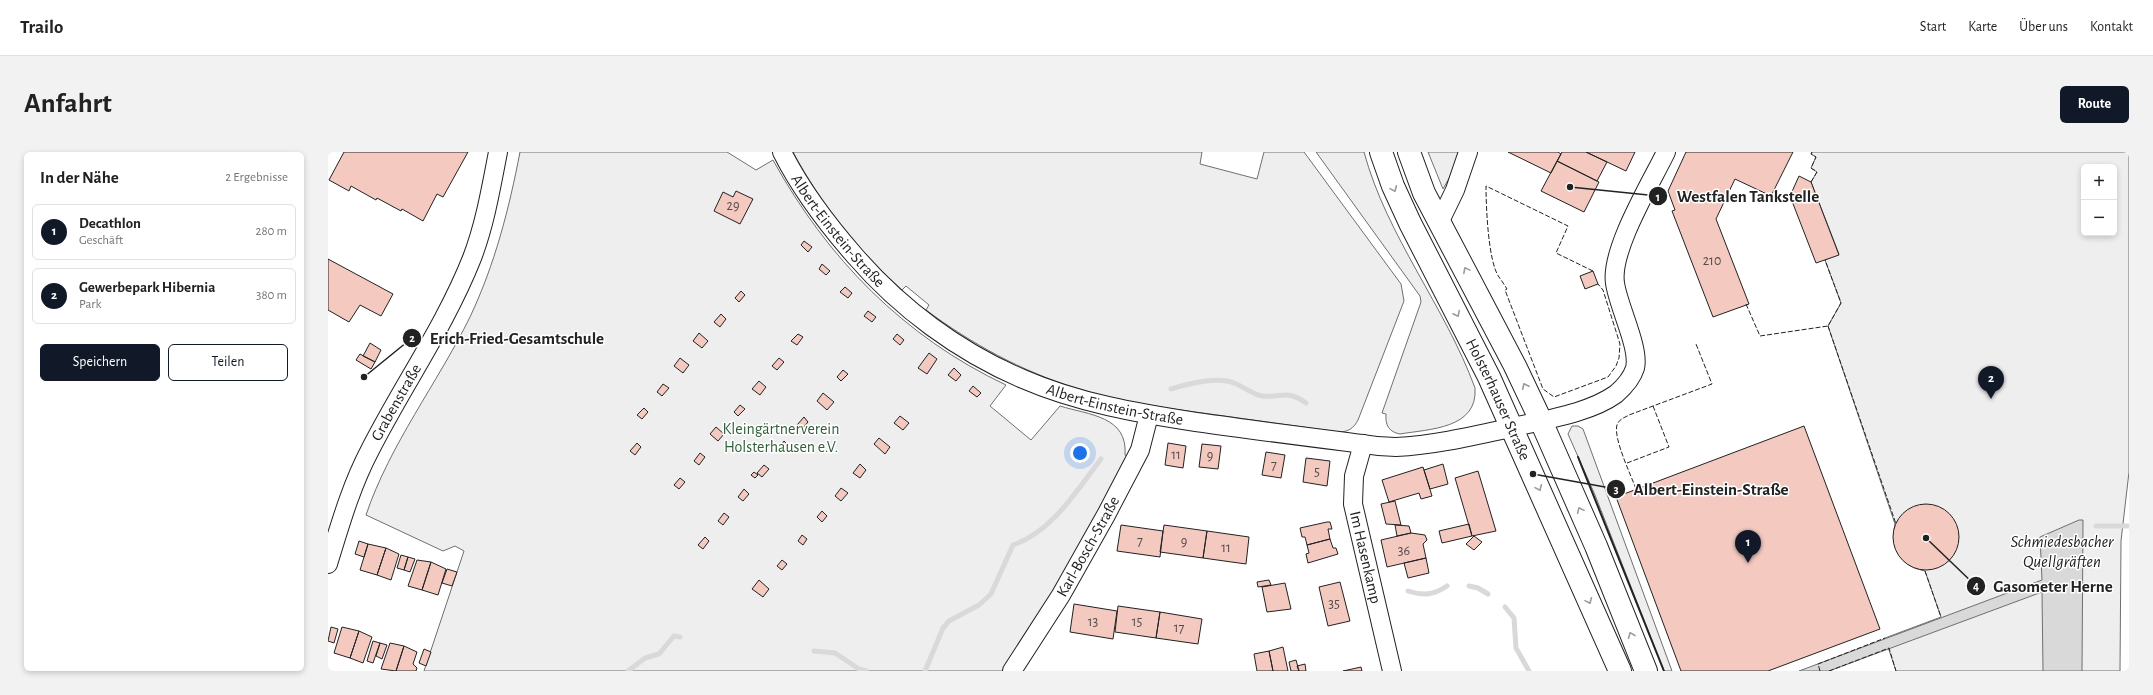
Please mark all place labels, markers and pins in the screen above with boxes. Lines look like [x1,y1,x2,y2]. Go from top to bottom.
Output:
callout: Westfalen Tankstelle [1648,182,1827,211]
callout: Erich-Fried-Gesamtschule [402,323,612,352]
pin: 2 [1978,366,2004,399]
callout: Albert-Einstein-Straße [1606,474,1797,503]
pin: 1 [1735,530,1761,563]
callout: Gasometer Herne [1966,571,2121,600]

